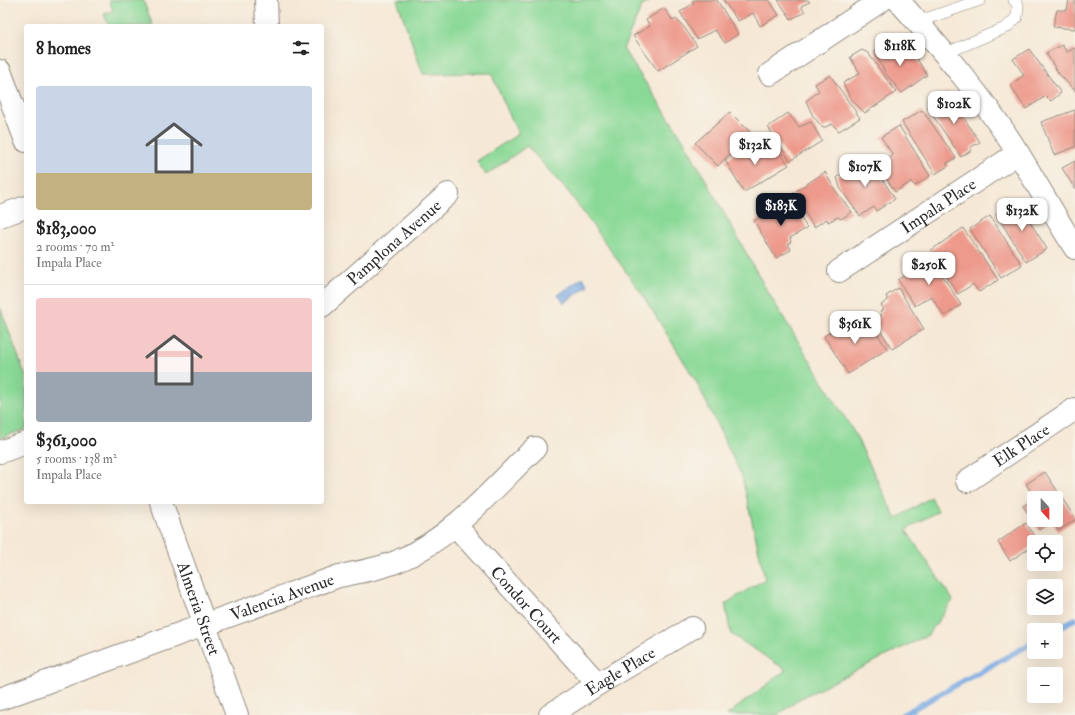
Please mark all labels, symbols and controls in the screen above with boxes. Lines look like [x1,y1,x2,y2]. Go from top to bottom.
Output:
pin: $118K [872,33,928,67]
icon: filters [290,37,312,59]
text: 8 homes [36,38,91,59]
text: $118K [884,38,916,54]
pin: $102K [926,91,982,125]
text: $102K [937,96,971,112]
icon: home [138,112,210,184]
pin: $132K [727,132,783,166]
text: $132K [739,137,771,153]
pin: $107K [837,154,893,188]
text: $107K [848,159,882,175]
street label: Impala Place [897,173,980,238]
pin: $183K [753,193,809,227]
street label: Pamplona Avenue [342,195,445,290]
text: $183K [765,198,797,214]
pin: $132K [994,198,1050,232]
text: $132K [1006,203,1038,219]
text: $183,000 [36,218,96,239]
text: 2 rooms · 70 m² [36,239,114,255]
pin: $250K [901,252,957,286]
text: Impala Place [36,255,102,271]
text: $250K [911,257,947,273]
pin: $361K [827,311,883,345]
text: $361K [839,316,871,332]
icon: home [138,324,210,396]
street label: Elk Place [989,419,1053,471]
text: $361,000 [36,430,97,451]
text: 5 rooms · 138 m² [36,451,117,467]
text: Impala Place [36,467,102,483]
north arrow [1027,491,1063,527]
map controls [1027,491,1063,703]
button: locate [1027,535,1063,571]
street label: Almeria Street [172,558,225,659]
street label: Condor Court [486,561,567,648]
street label: Valencia Avenue [227,568,337,625]
button: layers [1027,579,1063,615]
button: + [1027,623,1063,659]
street label: Eagle Place [581,642,659,700]
button: − [1027,667,1063,703]

